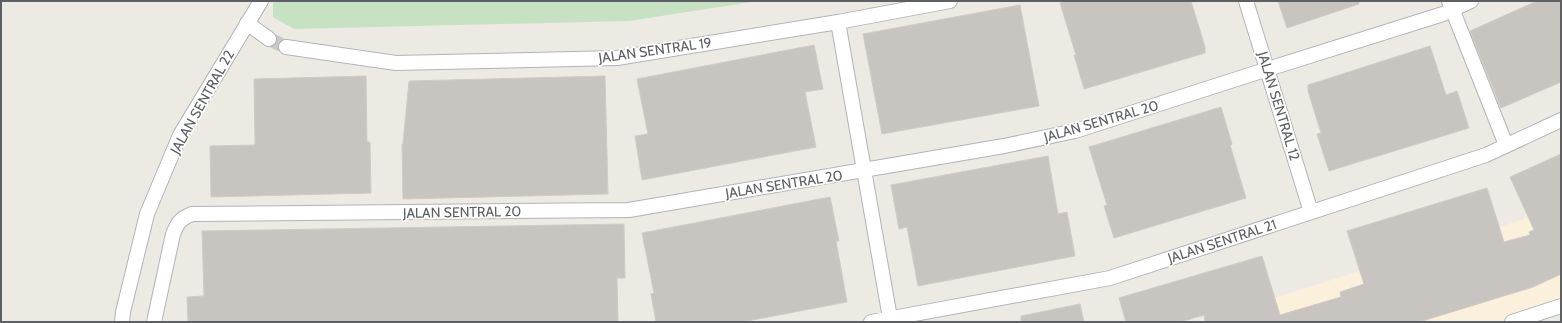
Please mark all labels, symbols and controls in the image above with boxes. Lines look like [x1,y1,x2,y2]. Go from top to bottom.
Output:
street label: JALAN SENTRAL 19 [596,33,713,67]
street label: JALAN SENTRAL 22 [166,47,238,158]
street label: JALAN SENTRAL 12 [1254,48,1304,163]
street label: JALAN SENTRAL 20 [1041,96,1161,146]
street label: JALAN SENTRAL 20 [723,166,844,202]
street label: JALAN SENTRAL 20 [402,202,522,222]
street label: JALAN SENTRAL 21 [1164,215,1279,267]

